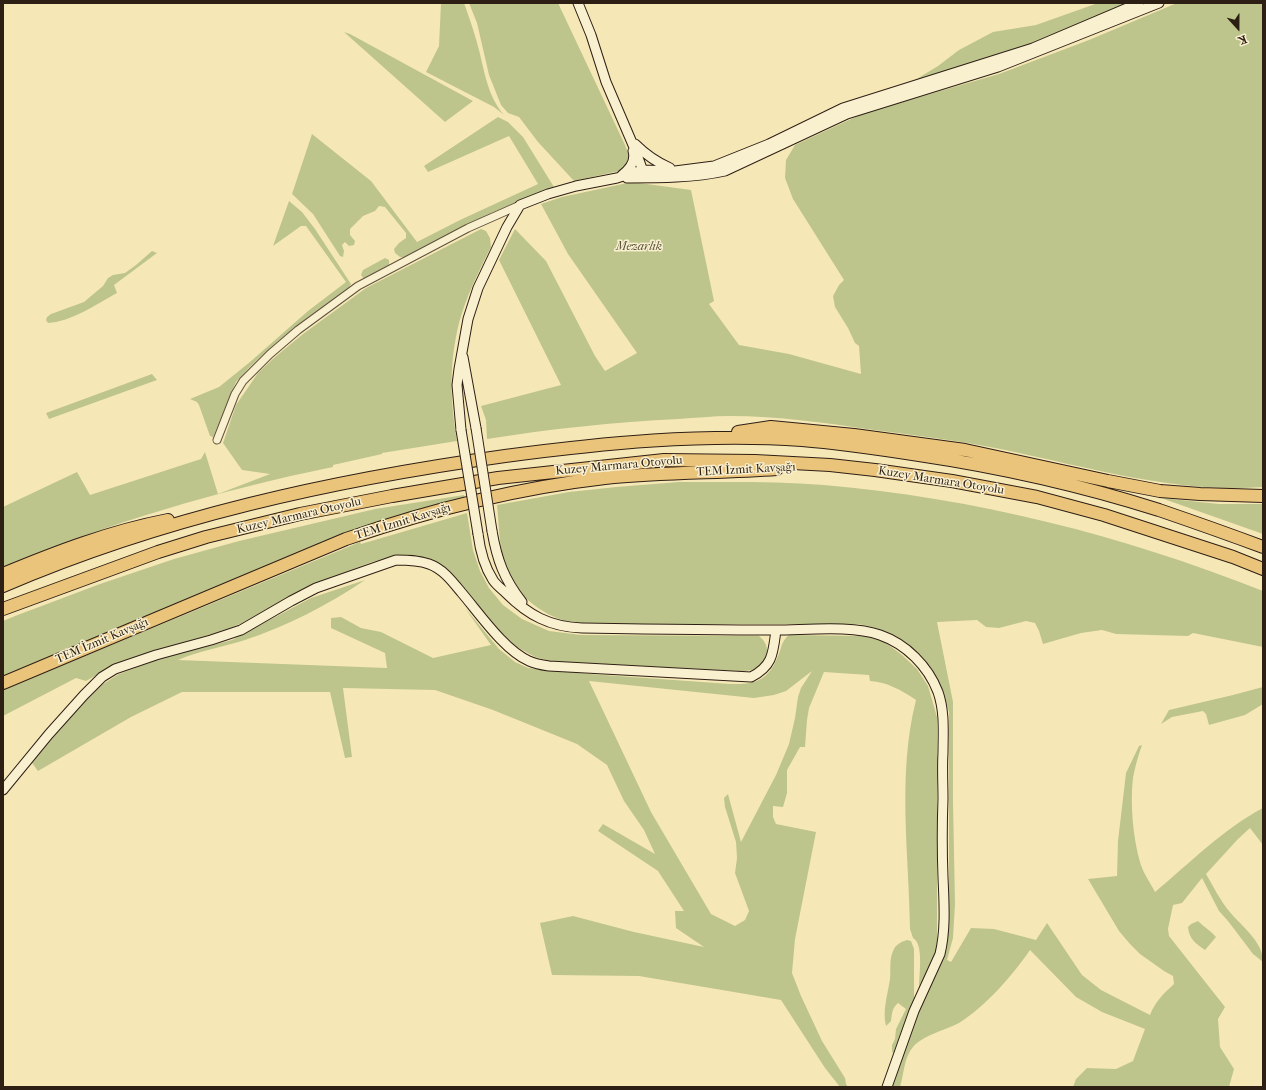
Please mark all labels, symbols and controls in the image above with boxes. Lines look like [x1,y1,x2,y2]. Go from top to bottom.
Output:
north arrow [1218,8,1258,48]
text: K [1236,32,1249,47]
park label: Mezarlık [616,240,662,254]
street label: Kuzey Marmara Otoyolu [555,453,683,479]
street label: TEM İzmit Kavşağı [696,460,796,480]
street label: Kuzey Marmara Otoyolu [877,464,1005,498]
street label: Kuzey Marmara Otoyolu [235,495,363,537]
street label: TEM İzmit Kavşağı [353,501,453,543]
street label: TEM İzmit Kavşağı [53,615,151,667]

